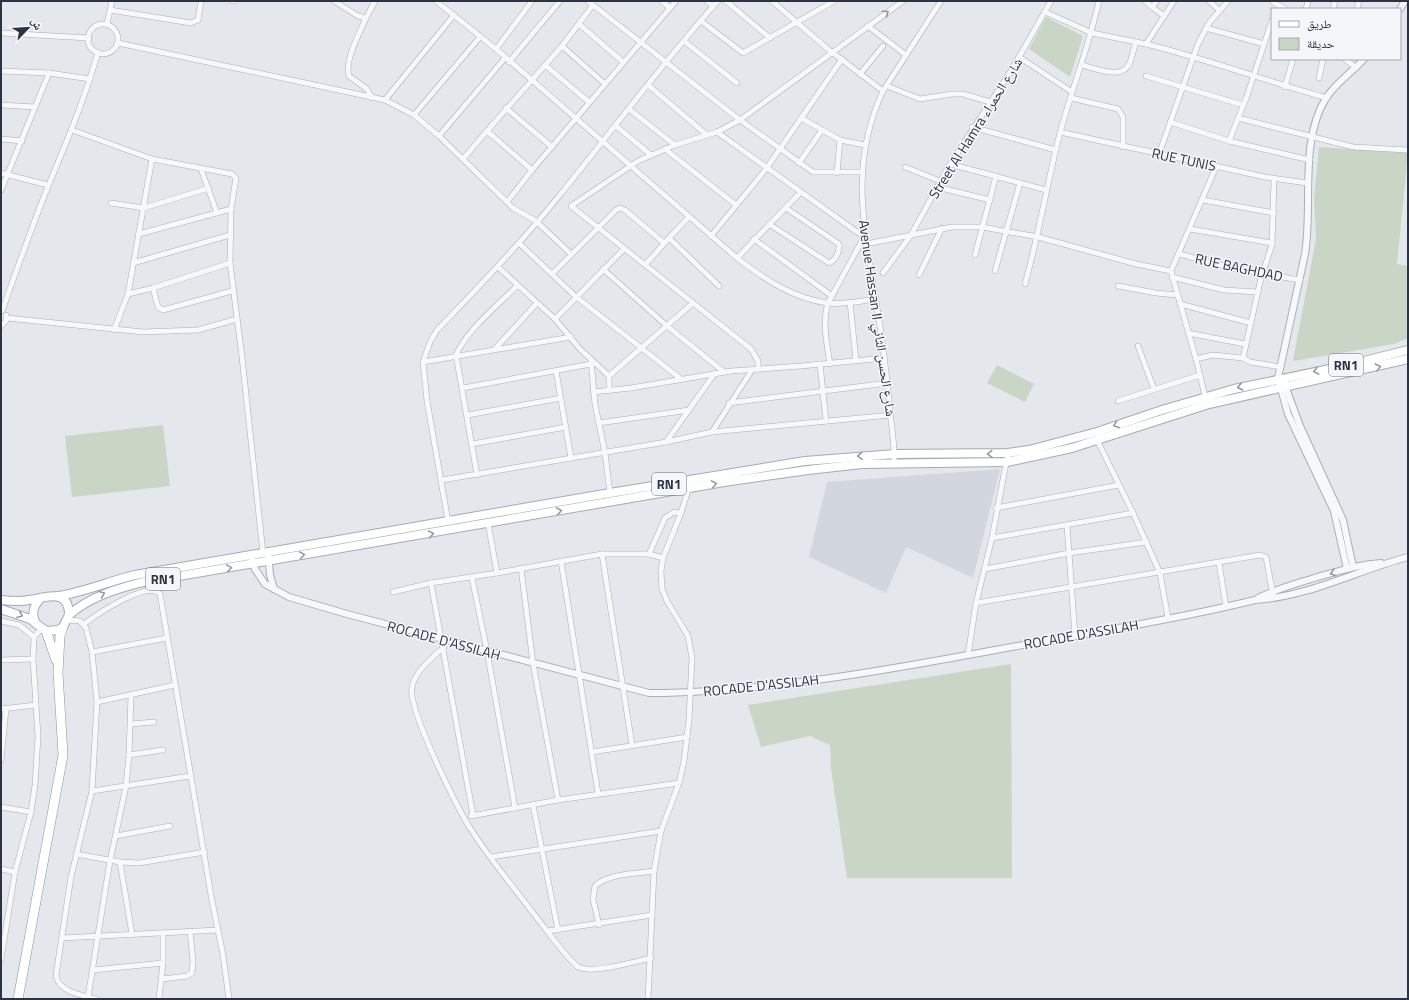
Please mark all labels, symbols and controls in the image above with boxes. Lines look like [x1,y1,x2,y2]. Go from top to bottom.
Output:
north arrow [8,8,48,48]
legend [1271,8,1401,60]
one-way arrow [882,10,889,18]
text: طريق [1307,14,1332,33]
text: ش [27,15,47,33]
text: حديقة [1307,34,1335,53]
street label: Street Al Hamra شارع الحمراء [923,53,1027,203]
street label: RUE TUNIS [1150,142,1218,176]
street label: Avenue Hassan II شارع الحسن الثاني [852,218,902,418]
street label: RUE BAGHDAD [1193,247,1285,287]
road number: RN1 [1329,354,1363,376]
one-way arrow [1375,363,1381,371]
one-way arrow [1312,366,1319,375]
one-way arrow [1237,382,1244,391]
one-way arrow [1113,421,1120,429]
one-way arrow [987,450,993,458]
one-way arrow [857,452,863,461]
road number: RN1 [652,473,686,495]
one-way arrow [711,480,717,489]
one-way arrow [555,507,562,516]
one-way arrow [427,530,434,539]
one-way arrow [299,552,305,560]
one-way arrow [226,564,232,573]
road number: RN1 [146,568,180,590]
one-way arrow [1330,568,1337,577]
one-way arrow [98,591,105,599]
one-way arrow [16,610,23,618]
street label: ROCADE D'ASSILAH [1022,614,1140,654]
street label: ROCADE D'ASSILAH [385,615,503,665]
street label: ROCADE D'ASSILAH [702,668,820,702]

